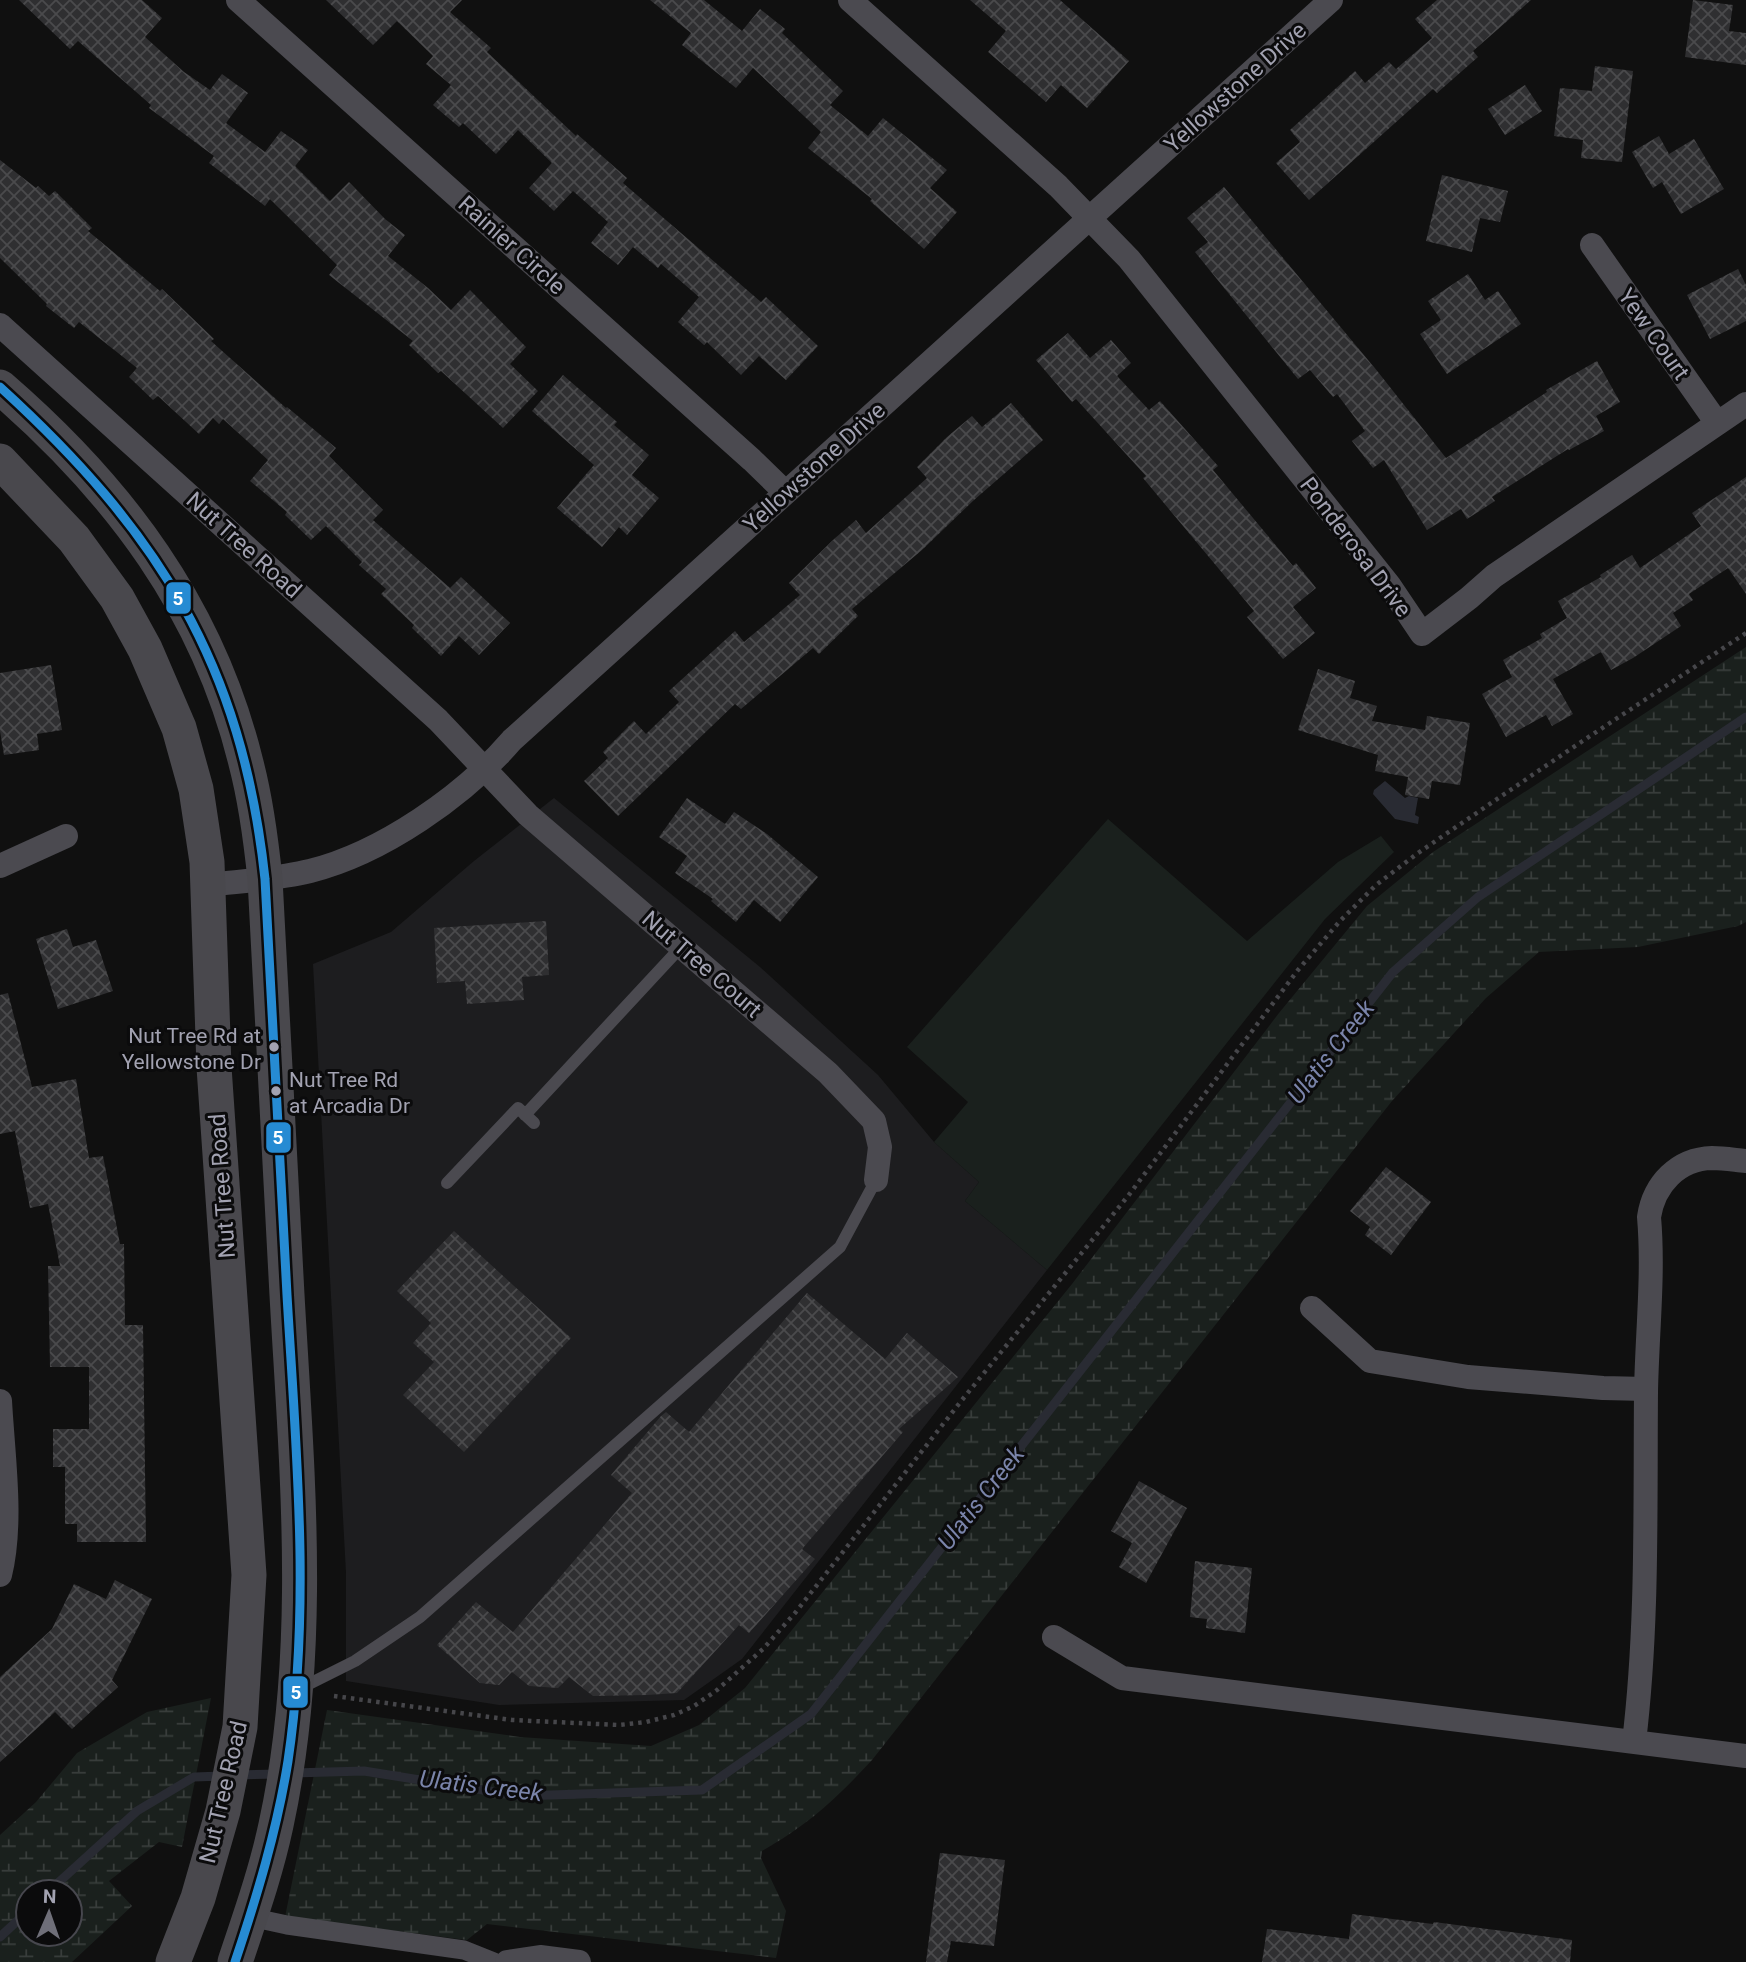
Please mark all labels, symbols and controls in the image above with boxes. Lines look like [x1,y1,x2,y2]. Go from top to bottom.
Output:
street label: Yellowstone Drive [1159,17,1312,158]
street label: Rainier Circle [453,190,571,300]
street label: Yew Court [1612,284,1695,385]
street label: Yellowstone Drive [738,397,891,538]
street label: Ponderosa Drive [1294,472,1417,622]
street label: Nut Tree Road [181,487,307,604]
line badge: 5 [165,581,192,615]
text: 5 [173,587,184,610]
street label: Nut Tree Court [637,905,767,1023]
water label: Ulatis Creek [1282,994,1381,1109]
place label: Nut Tree Rd at Yellowstone Dr [122,1024,261,1074]
marker: Nut Tree Rd at Yellowstone Dr [267,1040,281,1054]
place label: Nut Tree Rd at Arcadia Dr [289,1068,410,1118]
marker: Nut Tree Rd at Arcadia Dr [269,1084,283,1098]
street label: Nut Tree Road [204,1113,241,1259]
line badge: 5 [265,1121,292,1154]
text: 5 [273,1126,284,1149]
water label: Ulatis Creek [932,1440,1031,1555]
line badge: 5 [282,1675,309,1709]
text: 5 [291,1681,302,1704]
street label: Nut Tree Road [194,1718,253,1866]
water label: Ulatis Creek [418,1765,545,1808]
north arrow [14,1878,84,1948]
text: N [42,1885,57,1908]

